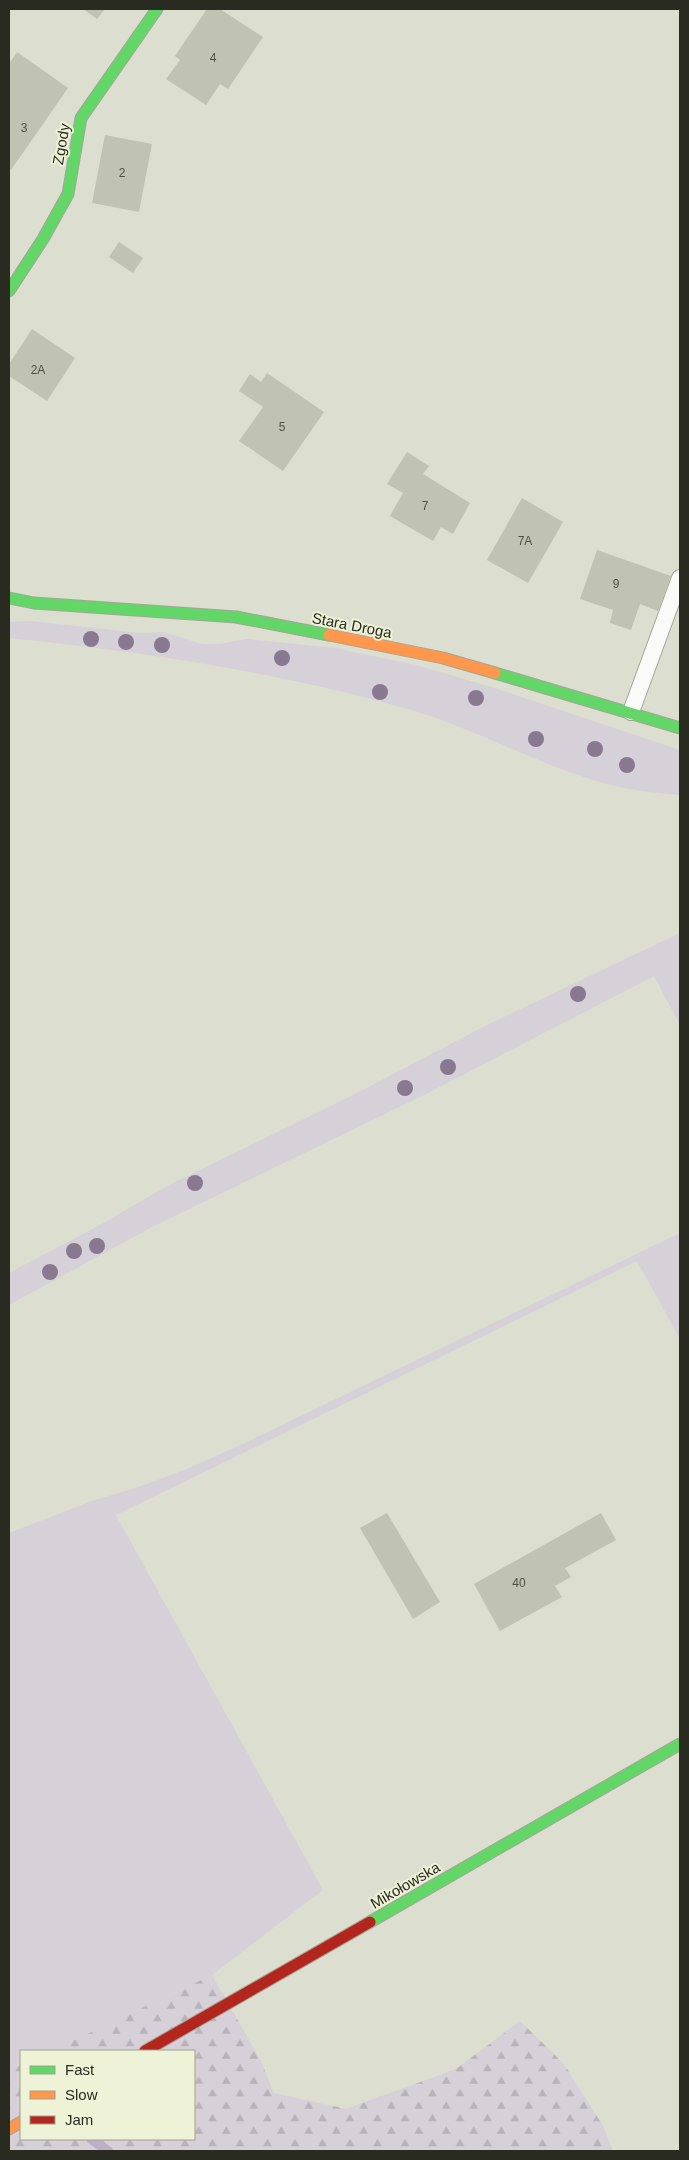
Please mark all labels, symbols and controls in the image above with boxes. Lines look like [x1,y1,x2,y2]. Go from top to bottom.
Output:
house number: 4 [210,51,217,65]
house number: 3 [21,121,28,135]
street label: Zgody [49,122,73,166]
house number: 2 [119,166,126,180]
house number: 2A [31,363,45,377]
house number: 5 [279,420,286,434]
house number: 7 [422,499,429,513]
house number: 7A [518,534,532,548]
house number: 9 [613,577,620,591]
street label: Stara Droga [311,609,394,641]
house number: 40 [512,1576,526,1590]
street label: Mikołowska [367,1858,443,1912]
legend [20,2050,195,2140]
text: Fast [65,2061,95,2078]
text: Slow [65,2086,98,2103]
text: Jam [65,2111,93,2128]

